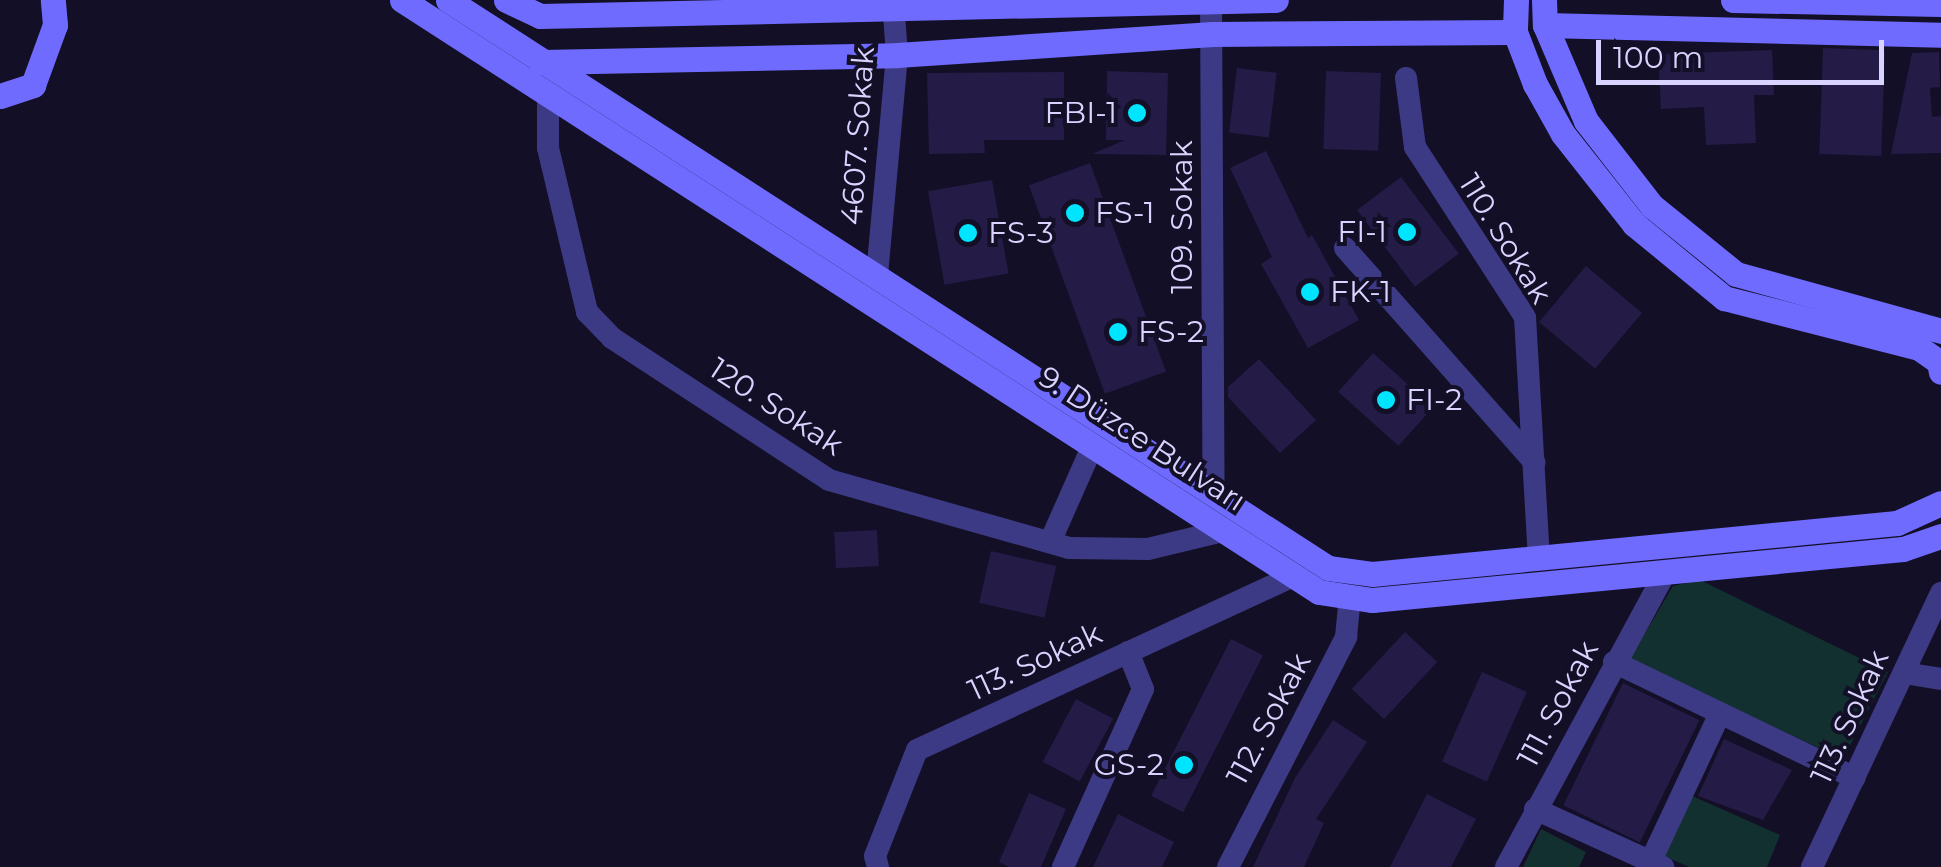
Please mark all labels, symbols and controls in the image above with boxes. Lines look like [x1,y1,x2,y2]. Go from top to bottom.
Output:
scale bar [1601,20,1888,82]
text: 100 m [1613,39,1703,76]
street label: 4607. Sokak [834,46,882,226]
place label: FBI-1 [1045,95,1117,131]
marker: FBI-1 [1126,102,1148,124]
street label: 109. Sokak [1164,140,1200,294]
street label: 110. Sokak [1451,168,1559,310]
place label: FS-1 [1095,195,1155,231]
marker: FS-1 [1064,202,1086,224]
place label: FI-1 [1337,214,1387,250]
place label: FS-3 [988,215,1054,251]
marker: FI-1 [1396,221,1418,243]
marker: FS-3 [957,222,979,244]
place label: FK-1 [1330,274,1391,310]
marker: FK-1 [1299,281,1321,303]
place label: FS-2 [1138,314,1204,350]
marker: FS-2 [1107,321,1129,343]
street label: 120. Sokak [702,350,850,464]
street label: 9. Düzce Bulvarı [1032,359,1252,519]
place label: FI-2 [1406,382,1462,418]
marker: FI-2 [1375,389,1397,411]
street label: 113. Sokak [962,615,1108,709]
street label: 111. Sokak [1510,635,1606,773]
street label: 113. Sokak [1803,644,1897,790]
street label: 112. Sokak [1219,647,1319,791]
place label: GS-2 [1094,747,1164,783]
marker: GS-2 [1173,754,1195,776]

